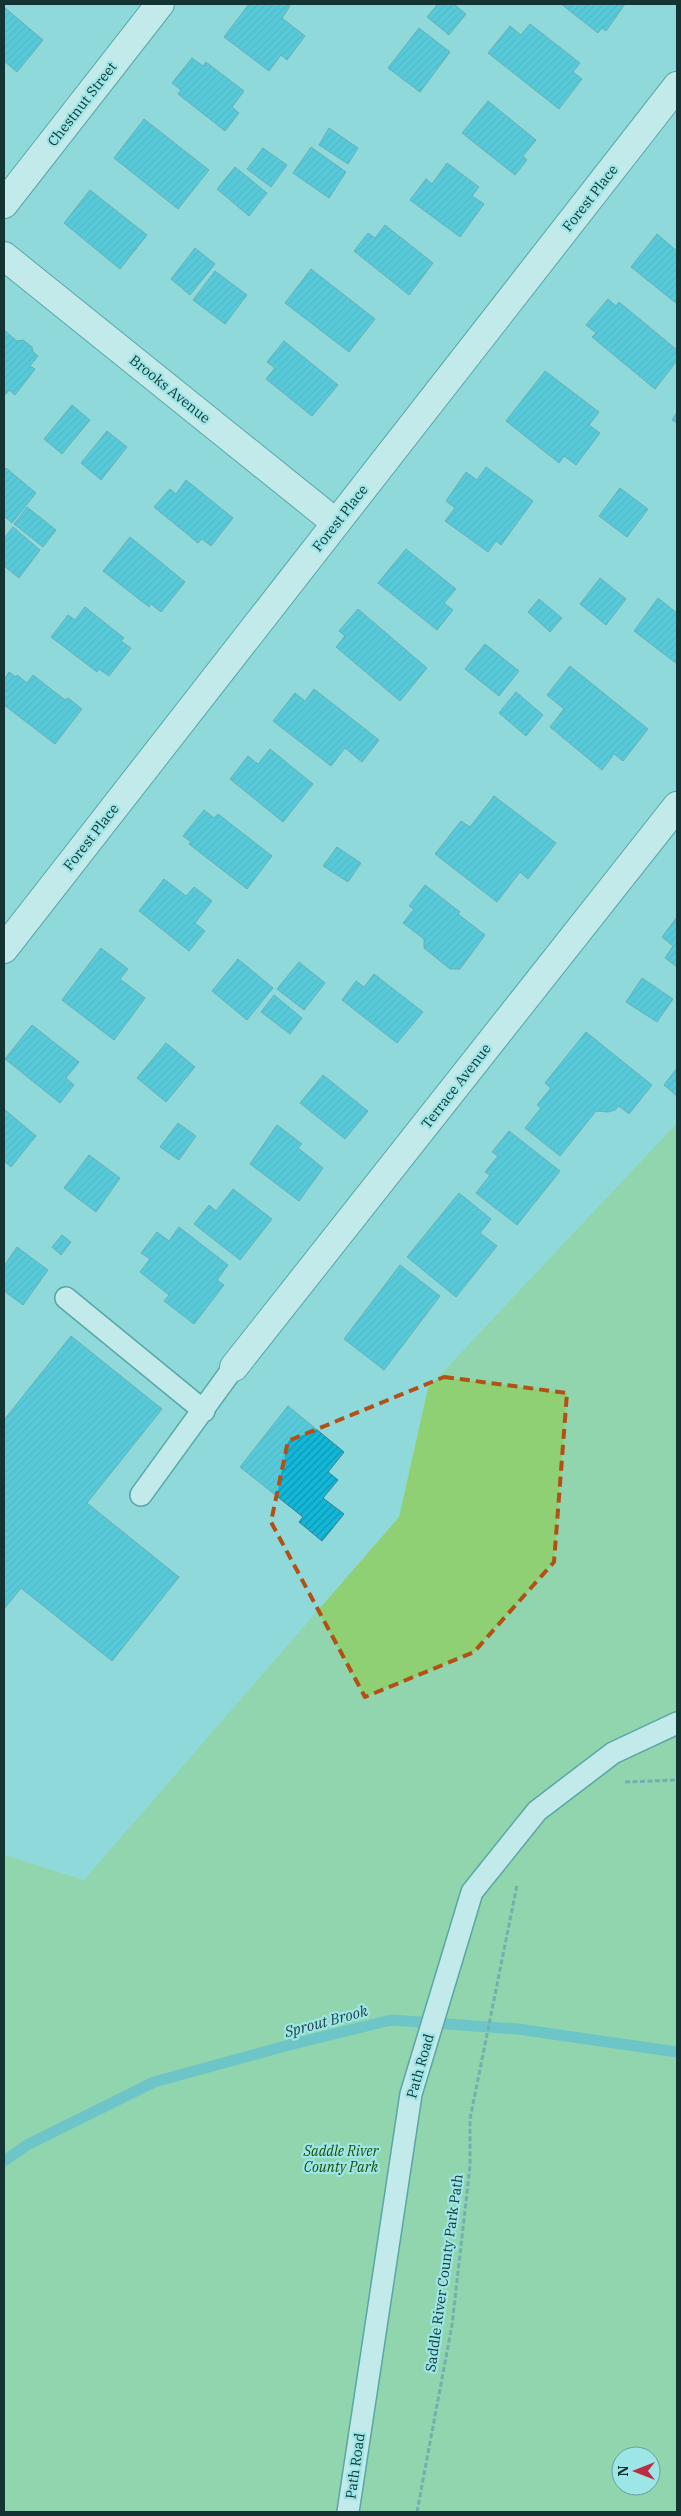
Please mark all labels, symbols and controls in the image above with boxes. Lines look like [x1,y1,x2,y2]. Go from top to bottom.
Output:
street label: Chestnut Street [43,58,121,150]
street label: Forest Place [558,161,622,235]
street label: Brooks Avenue [126,351,214,427]
street label: Forest Place [308,481,372,555]
street label: Forest Place [59,800,123,874]
street label: Terrace Avenue [417,1040,495,1132]
water label: Sprout Brook [281,2001,370,2041]
street label: Path Road [402,2031,438,2100]
park label: Saddle River County Park [302,2142,379,2176]
street label: Saddle River County Park Path [421,2173,467,2373]
street label: Path Road [341,2431,369,2500]
north arrow [611,2446,661,2496]
text: N [614,2465,632,2477]

